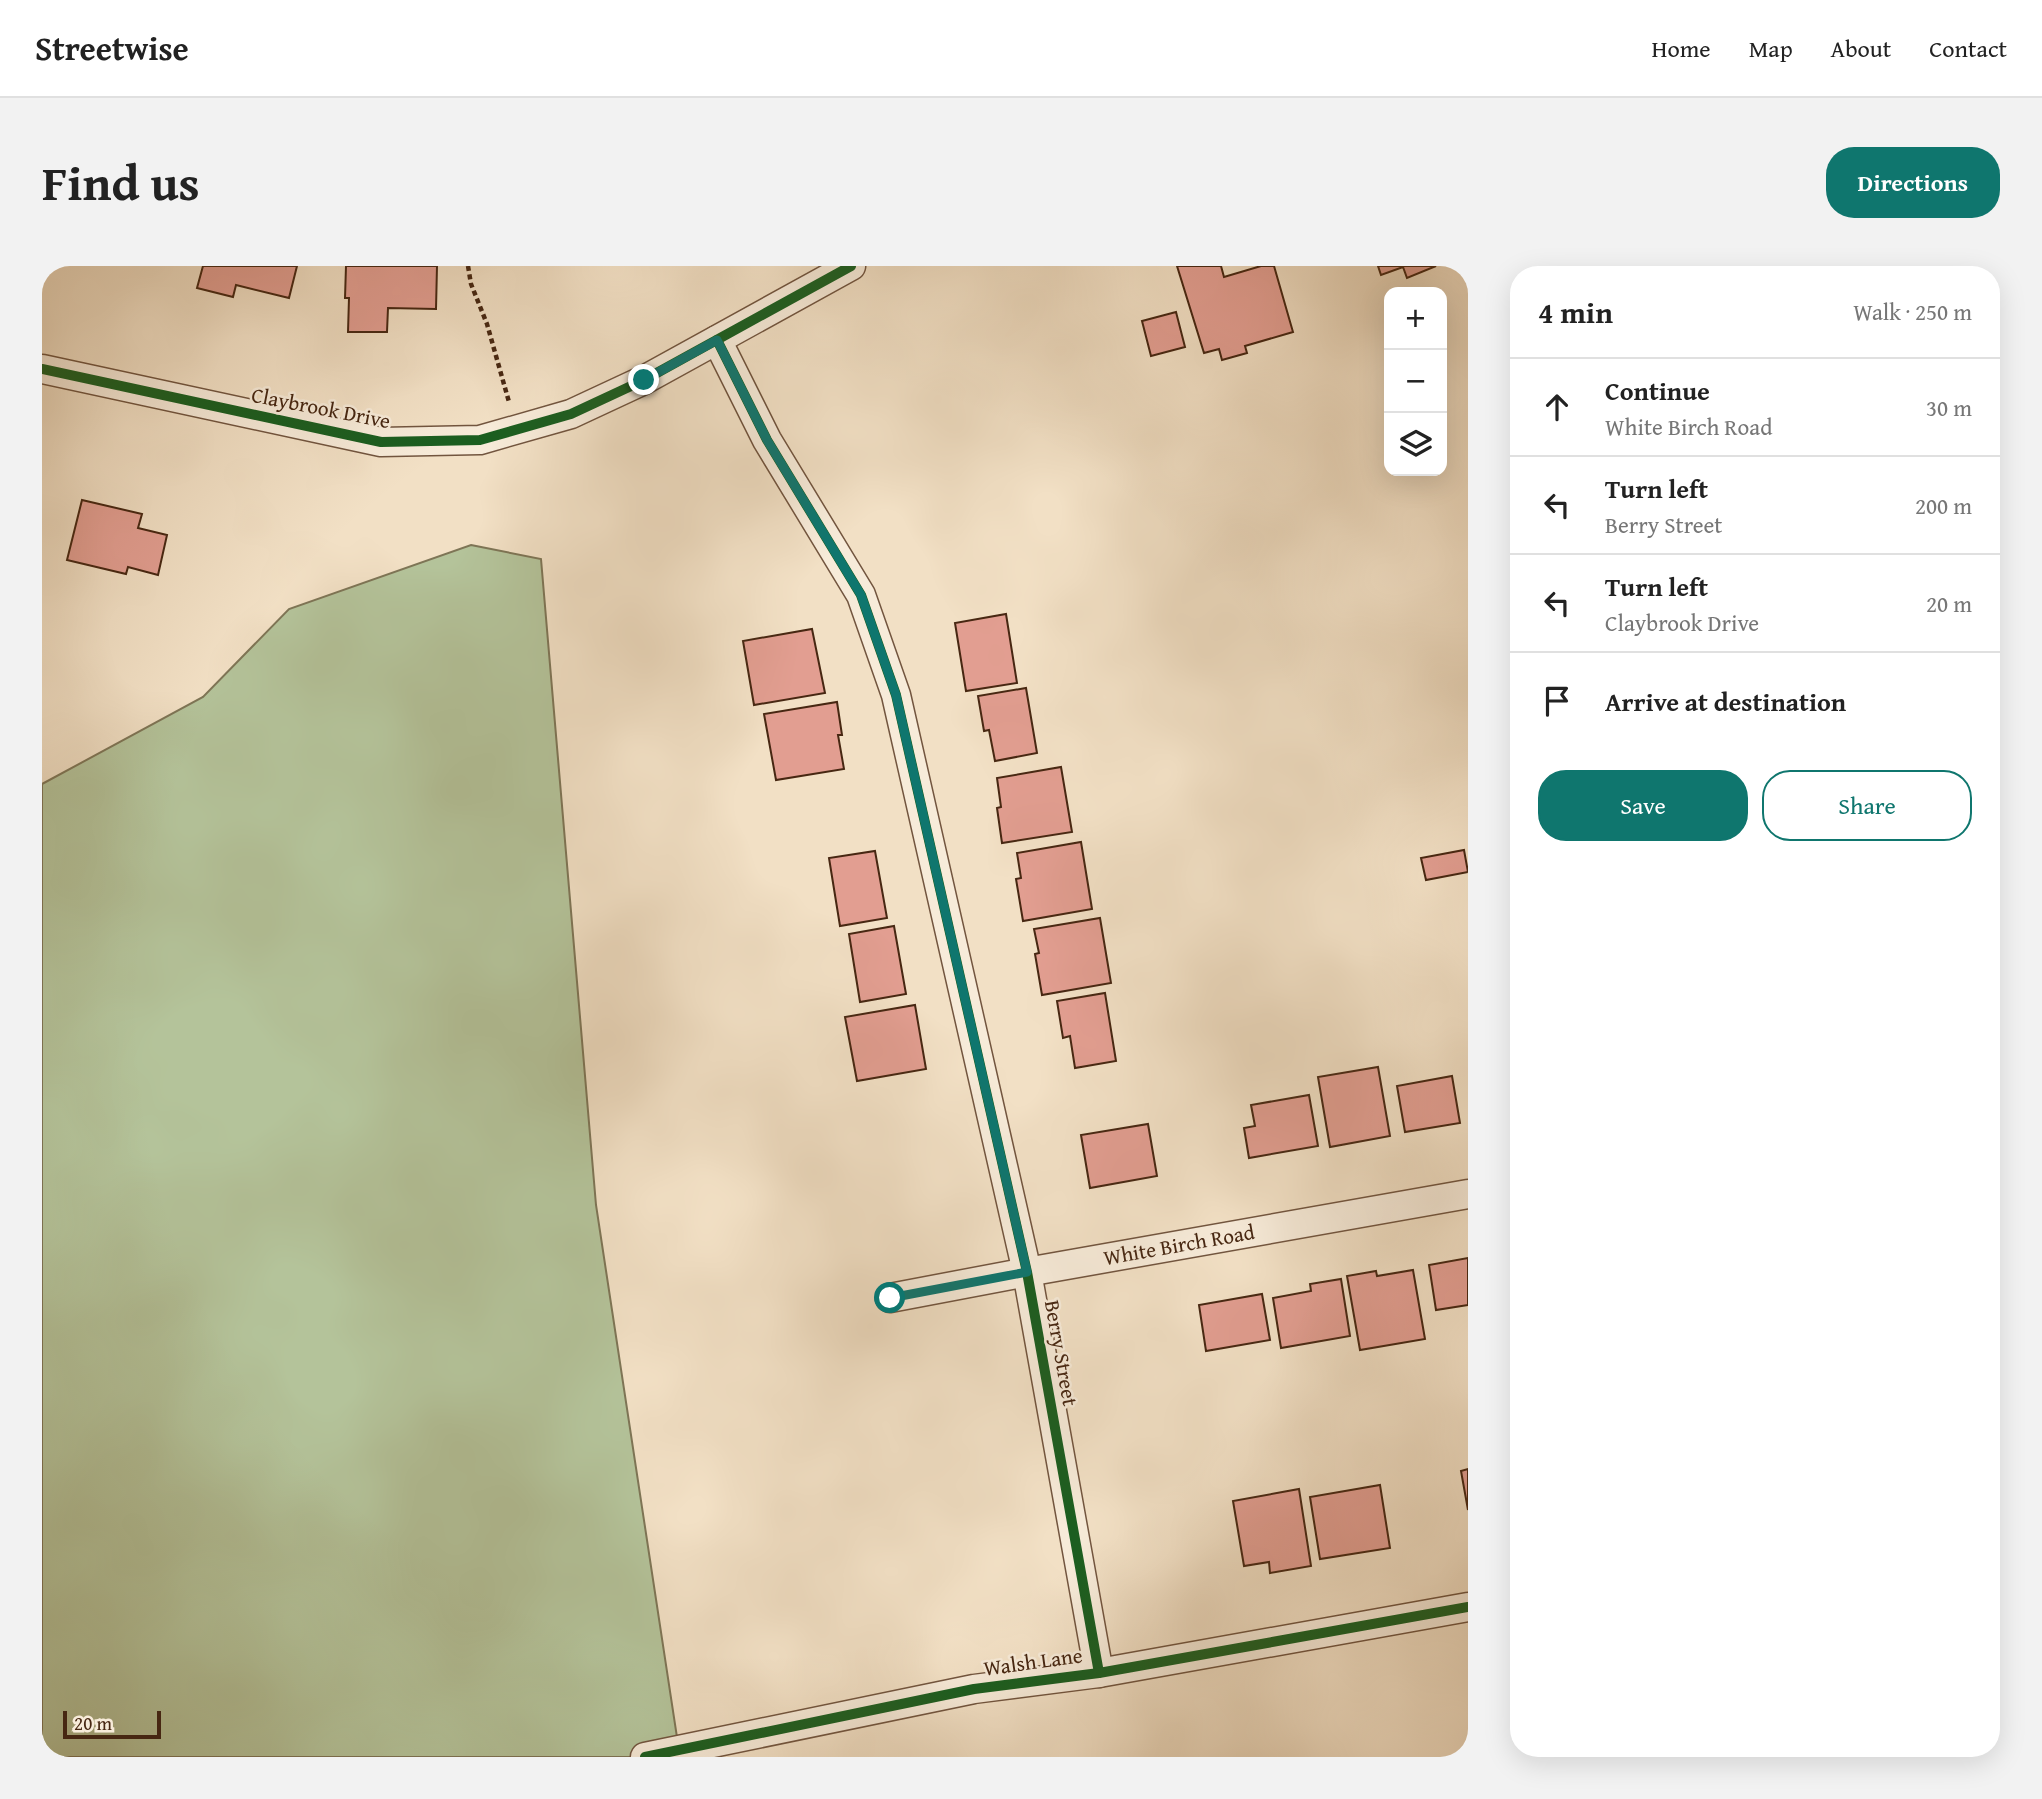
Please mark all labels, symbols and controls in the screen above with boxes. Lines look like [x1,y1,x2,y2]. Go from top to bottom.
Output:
text: Streetwise [35,24,189,72]
text: Home [1652,31,1711,66]
text: Map [1749,31,1793,66]
text: About [1831,31,1891,66]
text: Contact [1929,31,2007,66]
text: Find us [42,146,200,218]
button: Directions [1826,147,2000,218]
map controls [1384,287,1447,476]
button: + [1384,287,1447,350]
text: 4 min [1538,290,1613,334]
text: Walk · 250 m [1853,295,1972,328]
button: − [1384,350,1447,413]
route end [628,364,659,395]
text: Continue [1605,371,1710,410]
street label: Claybrook Drive [249,379,393,436]
icon: ahead [1538,388,1576,426]
text: 30 m [1926,391,1972,424]
text: White Birch Road [1605,410,1772,443]
button: layers [1384,413,1447,476]
text: Turn left [1605,469,1708,508]
icon: left [1538,486,1576,524]
text: 200 m [1915,489,1972,522]
text: Berry Street [1605,508,1723,541]
text: Turn left [1605,567,1708,606]
icon: left [1538,584,1576,622]
text: 20 m [1926,587,1972,620]
text: Claybrook Drive [1605,606,1759,639]
icon: arrive [1538,682,1576,720]
text: Arrive at destination [1605,682,1846,721]
button: Save [1538,770,1748,841]
button: Share [1762,770,1972,841]
street label: White Birch Road [1101,1216,1258,1273]
route start [874,1282,905,1313]
street label: Berry Street [1037,1297,1086,1409]
street label: Walsh Lane [982,1639,1084,1684]
scale bar [63,1708,161,1740]
text: 20 m [74,1709,112,1737]

